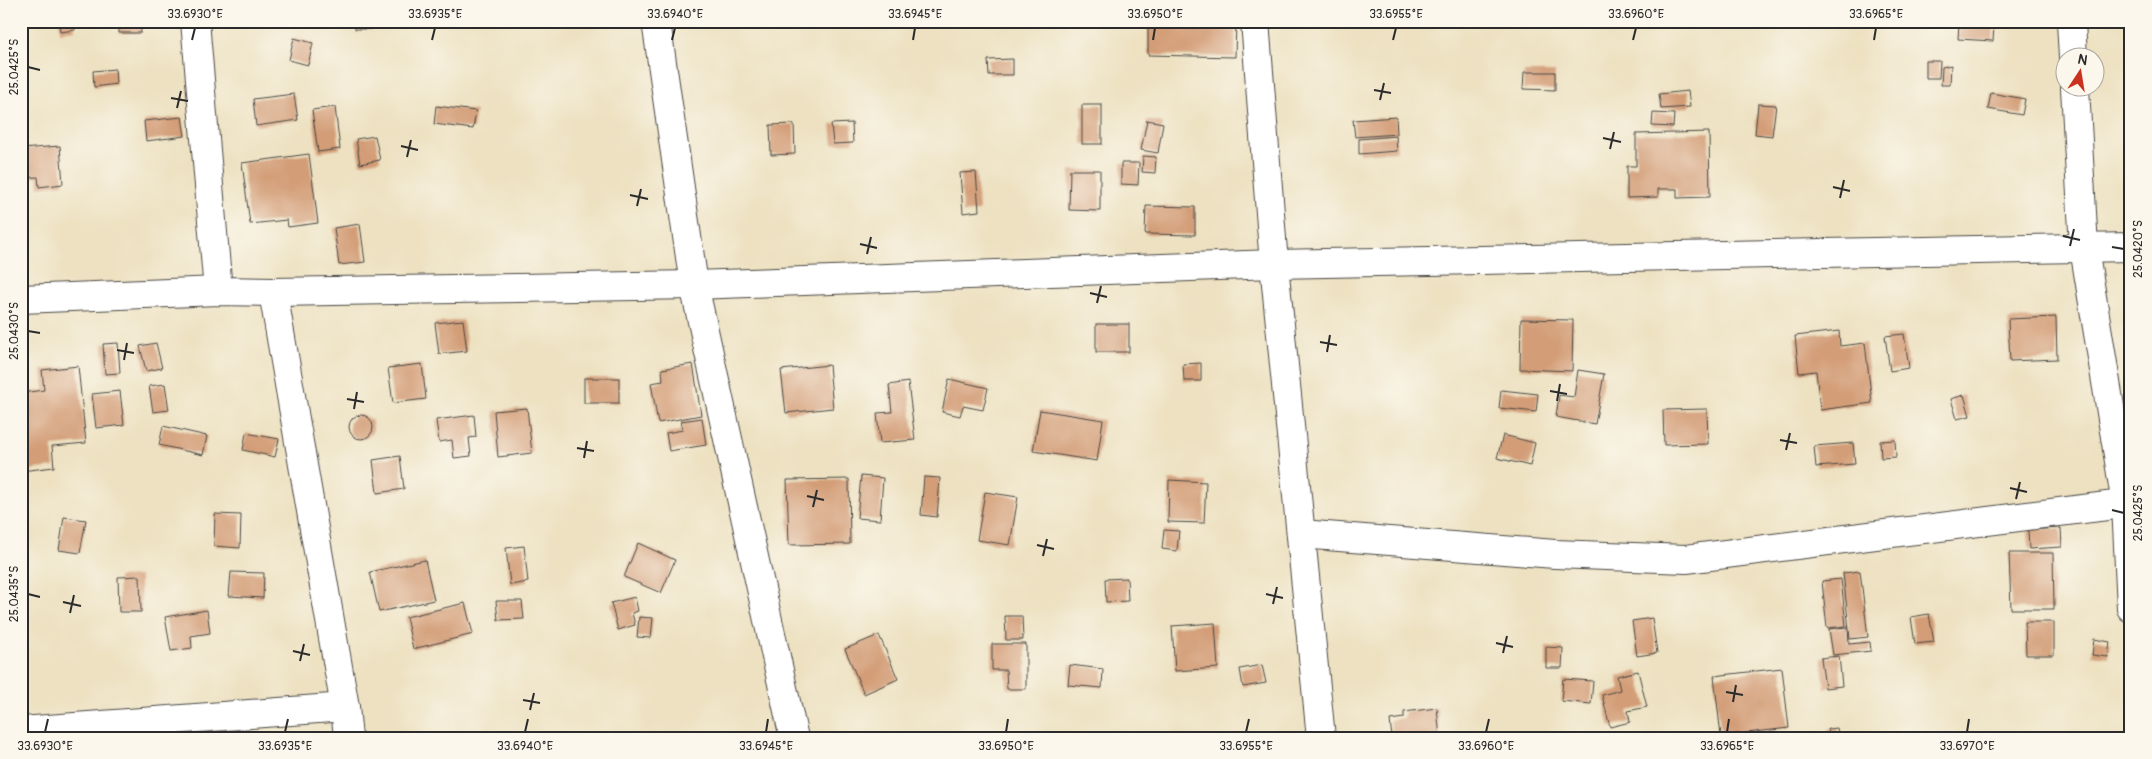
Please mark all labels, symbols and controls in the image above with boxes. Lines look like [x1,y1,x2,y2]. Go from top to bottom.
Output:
text: 33.6930°E [167,7,223,22]
text: 33.6935°E [408,7,462,22]
text: 33.6940°E [647,7,703,22]
text: 33.6945°E [888,7,942,22]
text: 33.6950°E [1127,7,1183,22]
text: 33.6955°E [1369,7,1423,22]
text: 33.6960°E [1608,7,1664,22]
text: 33.6965°E [1849,7,1903,22]
text: 25.0425°S [7,39,22,95]
north arrow [2054,48,2104,98]
text: N [2076,50,2089,69]
text: 25.0420°S [2131,220,2146,278]
text: 25.0430°S [7,302,22,360]
text: 25.0425°S [2131,485,2146,541]
text: 25.0435°S [7,566,22,622]
text: 33.6930°E [17,739,73,754]
text: 33.6935°E [258,739,312,754]
text: 33.6940°E [497,739,553,754]
text: 33.6945°E [739,739,793,754]
text: 33.6950°E [978,739,1034,754]
text: 33.6955°E [1219,739,1273,754]
text: 33.6960°E [1458,739,1514,754]
text: 33.6965°E [1700,739,1754,754]
text: 33.6970°E [1939,739,1995,754]

